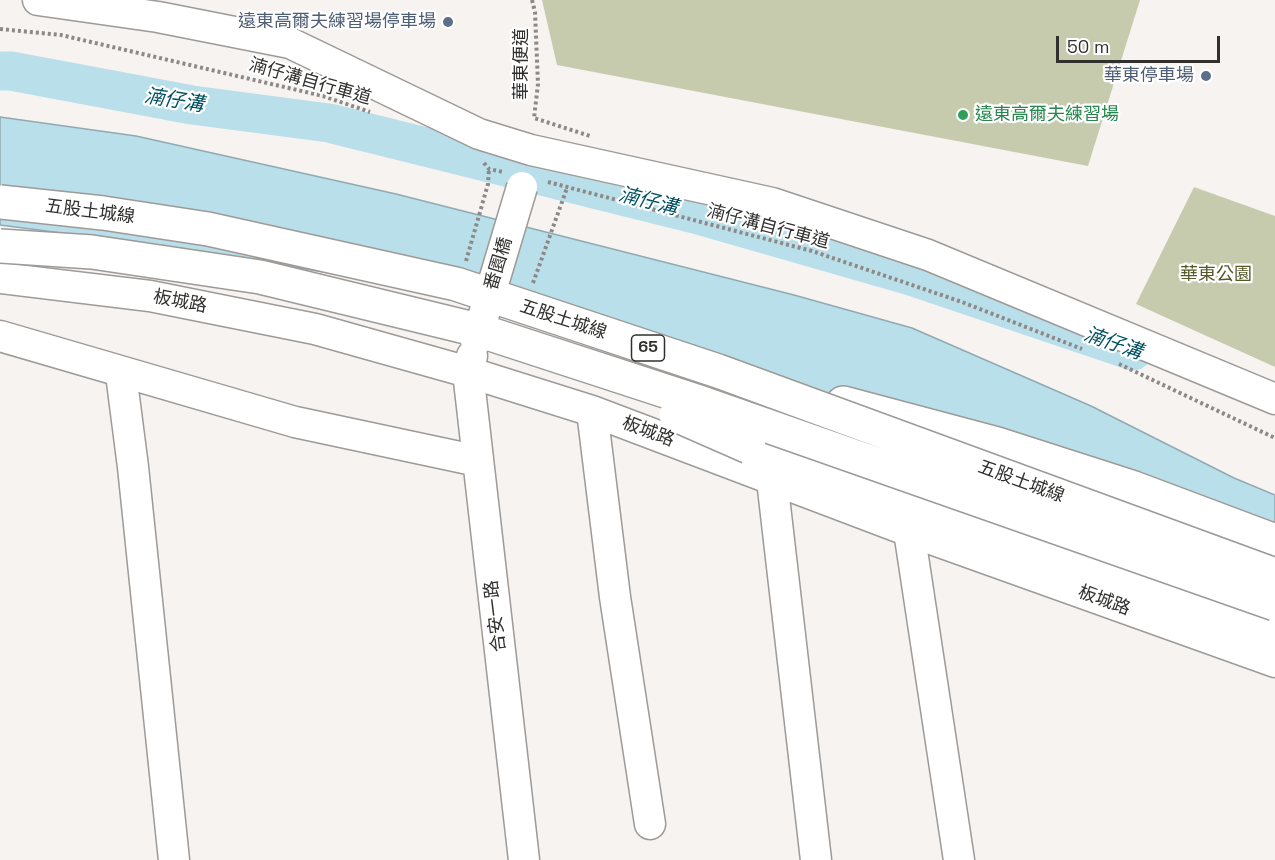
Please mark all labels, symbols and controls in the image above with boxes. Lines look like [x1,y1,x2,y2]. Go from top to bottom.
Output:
place label: 遠東高爾夫練習場停車場 [238,11,436,33]
marker: 遠東高爾夫練習場停車場 [441,15,455,29]
scale bar [1059,24,1222,62]
street label: 華東便道 [511,28,533,100]
text: 50 m [1067,35,1109,58]
street label: 湳仔溝自行車道 [246,54,374,110]
place label: 華東停車場 [1104,65,1194,87]
marker: 華東停車場 [1199,69,1213,83]
water label: 湳仔溝 [142,84,206,118]
place label: 遠東高爾夫練習場 [975,104,1119,126]
marker: 遠東高爾夫練習場 [956,108,970,122]
water label: 湳仔溝 [616,183,680,221]
street label: 五股土城線 [44,196,136,228]
street label: 湳仔溝自行車道 [704,200,832,254]
street label: 番園橋 [481,235,517,293]
park label: 華東公園 [1180,264,1252,286]
street label: 板城路 [151,286,209,318]
street label: 五股土城線 [517,296,609,344]
water label: 湳仔溝 [1081,323,1145,365]
road number: 65 [632,335,664,361]
street label: 板城路 [619,412,677,452]
street label: 五股土城線 [975,456,1067,508]
street label: 合安一路 [481,579,511,653]
street label: 板城路 [1075,582,1133,620]

